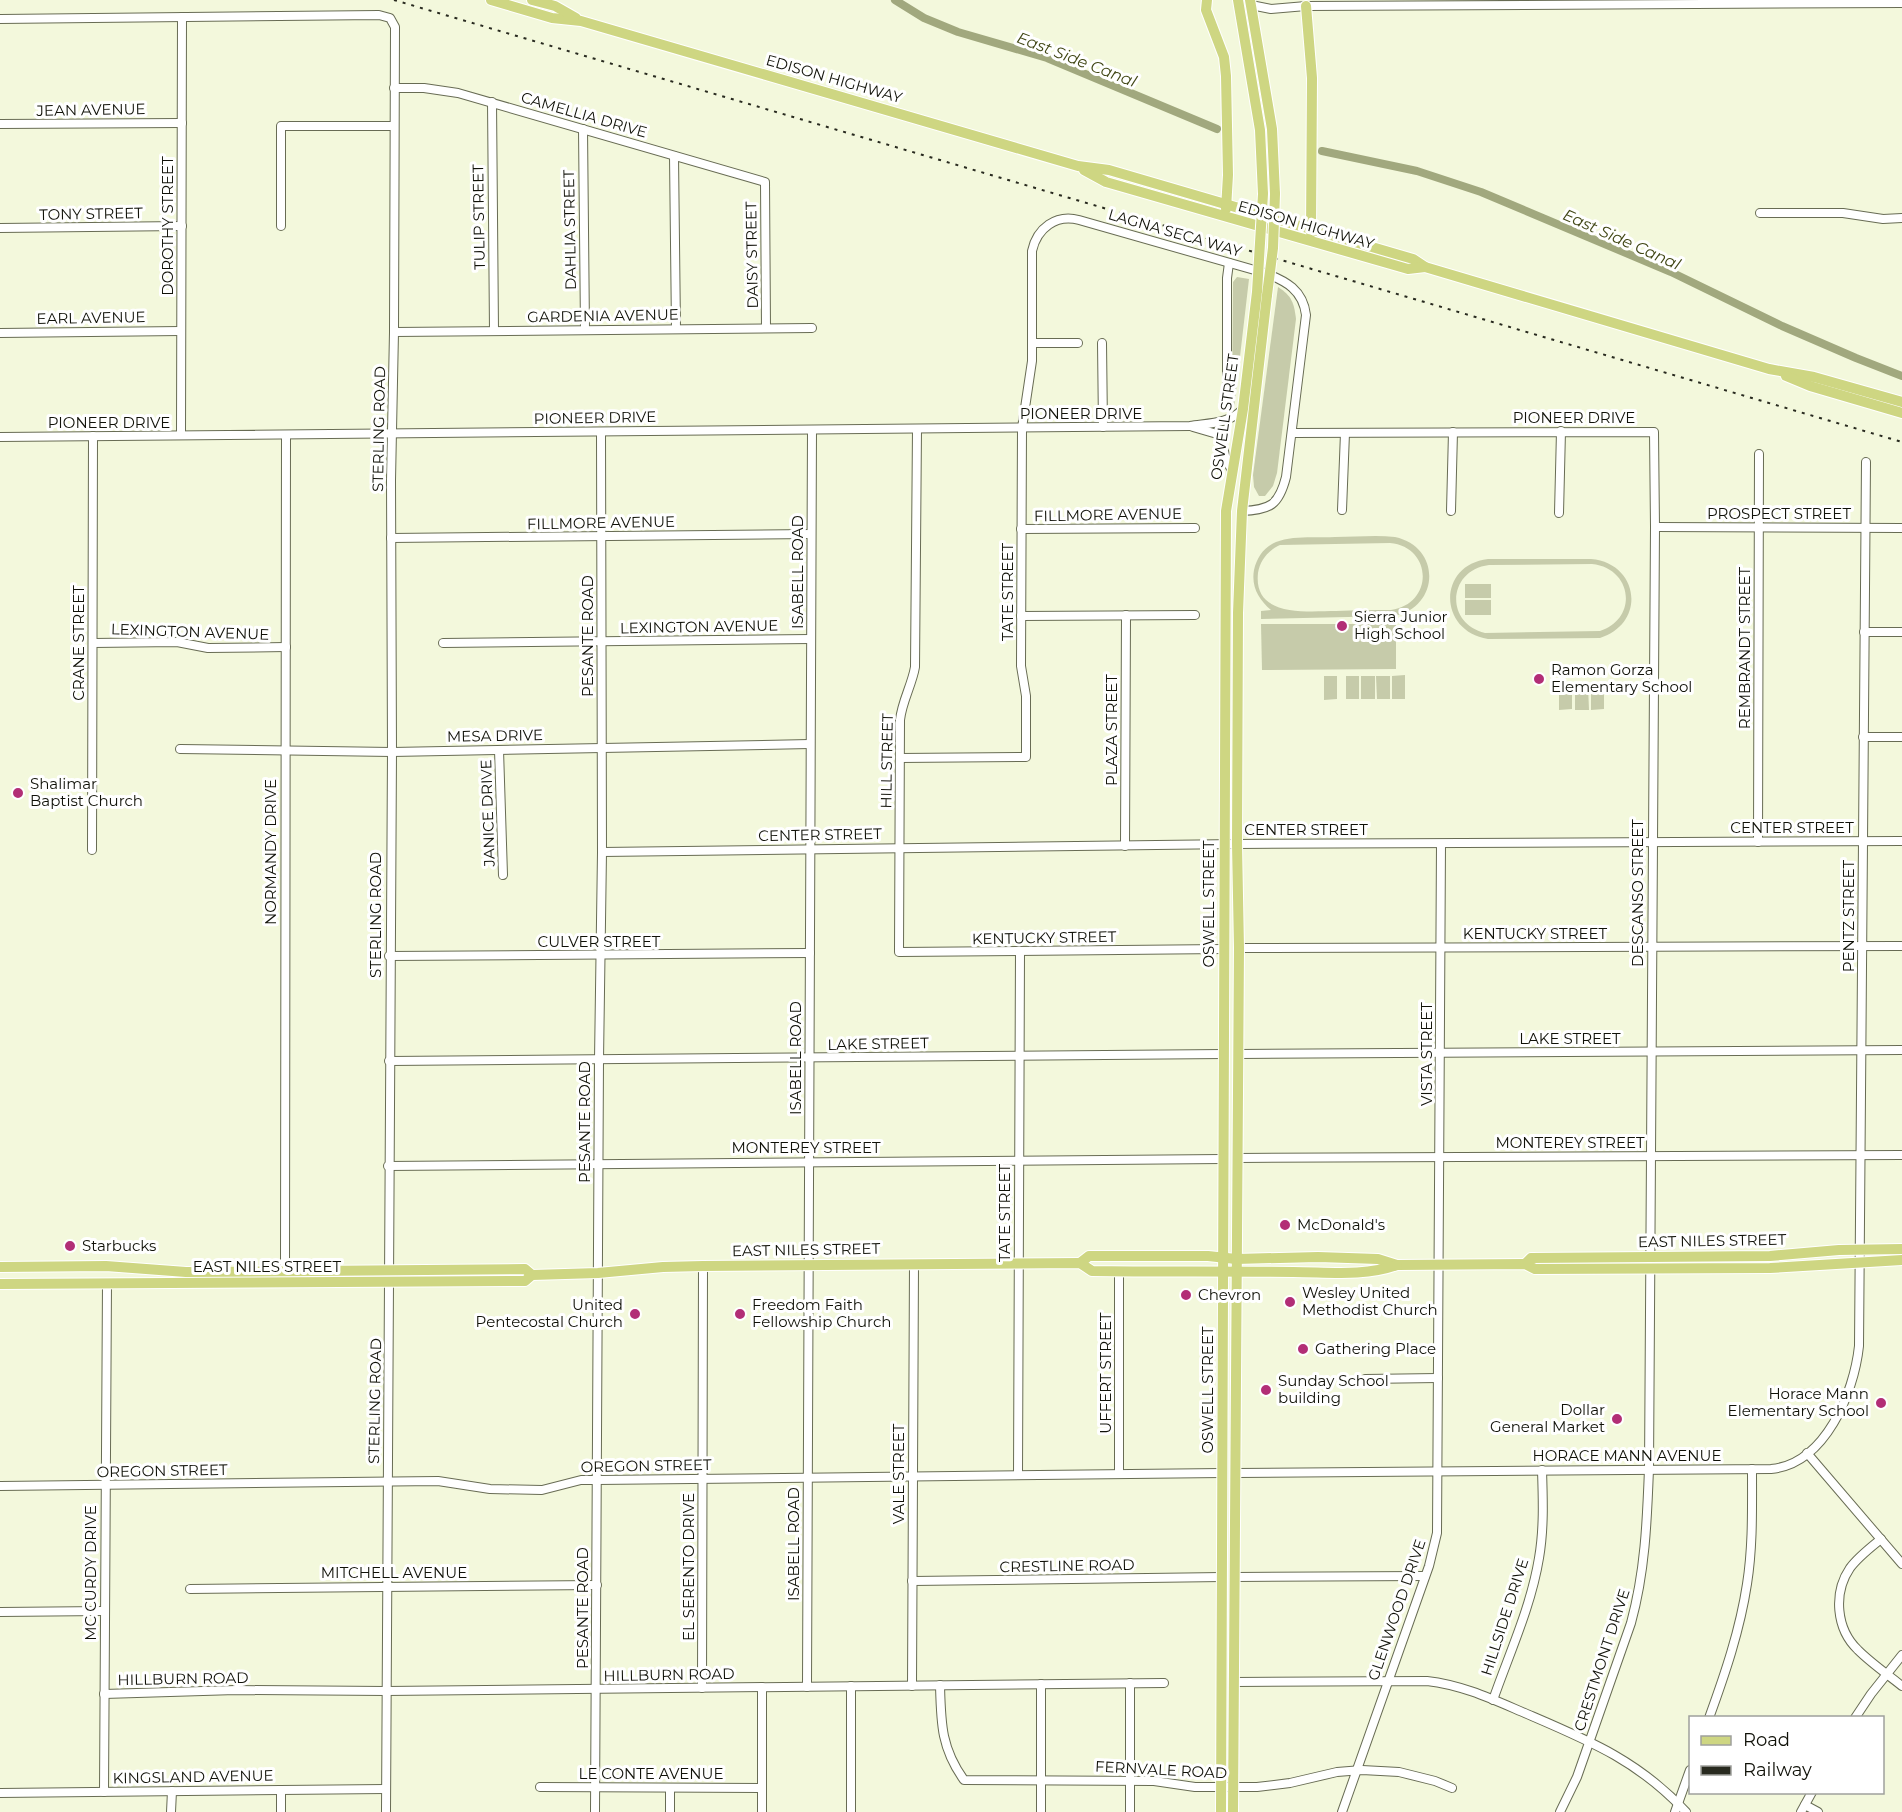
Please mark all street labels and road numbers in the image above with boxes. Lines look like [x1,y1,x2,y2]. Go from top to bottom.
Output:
street label: EDISON HIGHWAY [764,50,905,107]
street label: CAMELLIA DRIVE [519,87,649,142]
street label: JEAN AVENUE [35,99,146,120]
street label: DOROTHY STREET [158,156,177,296]
street label: TULIP STREET [468,164,489,270]
street label: DAHLIA STREET [559,169,580,290]
street label: EDISON HIGHWAY [1236,196,1377,253]
street label: DAISY STREET [741,201,762,309]
street label: TONY STREET [39,203,143,224]
street label: LAGNA SECA WAY [1106,204,1244,261]
street label: GARDENIA AVENUE [527,305,679,326]
street label: EARL AVENUE [36,307,146,328]
street label: OSWELL STREET [1206,352,1243,481]
street label: STERLING ROAD [368,366,389,492]
street label: PIONEER DRIVE [1020,404,1142,423]
street label: PIONEER DRIVE [534,407,656,428]
street label: PIONEER DRIVE [1513,408,1635,427]
street label: PIONEER DRIVE [48,413,170,432]
street label: FILLMORE AVENUE [1034,504,1182,525]
street label: PROSPECT STREET [1707,504,1851,523]
street label: FILLMORE AVENUE [527,512,675,533]
street label: ISABELL ROAD [788,515,807,629]
street label: TATE STREET [998,543,1017,641]
street label: REMBRANDT STREET [1735,566,1754,729]
street label: PESANTE ROAD [578,575,597,697]
street label: CRANE STREET [69,585,88,701]
street label: LEXINGTON AVENUE [620,616,778,637]
street label: LEXINGTON AVENUE [111,619,269,644]
street label: PLAZA STREET [1102,674,1121,786]
street label: HILL STREET [876,713,897,809]
street label: MESA DRIVE [447,725,543,746]
street label: JANICE DRIVE [476,759,499,868]
street label: NORMANDY DRIVE [261,779,280,925]
street label: CENTER STREET [1730,818,1854,837]
street label: DESCANSO STREET [1628,819,1647,967]
street label: CENTER STREET [1244,820,1368,839]
street label: CENTER STREET [758,824,882,845]
street label: OSWELL STREET [1199,840,1218,968]
street label: STERLING ROAD [366,852,385,978]
street label: PENTZ STREET [1839,859,1858,972]
street label: KENTUCKY STREET [1463,924,1608,943]
street label: KENTUCKY STREET [972,927,1117,948]
street label: CULVER STREET [538,932,661,951]
street label: ISABELL ROAD [786,1001,805,1115]
street label: VISTA STREET [1417,1002,1436,1106]
street label: LAKE STREET [1519,1029,1621,1048]
street label: LAKE STREET [827,1033,929,1054]
street label: PESANTE ROAD [575,1061,594,1183]
street label: MONTEREY STREET [1495,1133,1645,1152]
street label: MONTEREY STREET [731,1138,881,1157]
street label: TATE STREET [995,1164,1014,1262]
street label: EAST NILES STREET [1638,1230,1787,1251]
street label: EAST NILES STREET [732,1239,881,1260]
street label: EAST NILES STREET [193,1257,342,1276]
street label: UFFERT STREET [1096,1312,1115,1434]
street label: OSWELL STREET [1198,1326,1217,1454]
street label: STERLING ROAD [364,1338,385,1464]
street label: VALE STREET [889,1423,908,1524]
street label: HORACE MANN AVENUE [1533,1446,1721,1465]
street label: OREGON STREET [580,1455,712,1476]
street label: OREGON STREET [96,1460,228,1481]
street label: ISABELL ROAD [784,1487,803,1601]
street label: EL SERENTO DRIVE [679,1493,698,1641]
street label: MC CURDY DRIVE [81,1505,100,1641]
street label: GLENWOOD DRIVE [1363,1537,1430,1683]
street label: PESANTE ROAD [573,1547,592,1669]
street label: CRESTLINE ROAD [999,1555,1135,1576]
street label: HILLSIDE DRIVE [1477,1556,1532,1678]
street label: MITCHELL AVENUE [321,1563,467,1582]
street label: CRESTMONT DRIVE [1570,1586,1634,1733]
street label: HILLBURN ROAD [603,1664,735,1685]
street label: HILLBURN ROAD [117,1668,249,1689]
street label: FERNVALE ROAD [1094,1757,1228,1782]
street label: LE CONTE AVENUE [579,1764,723,1783]
street label: KINGSLAND AVENUE [112,1766,274,1787]

